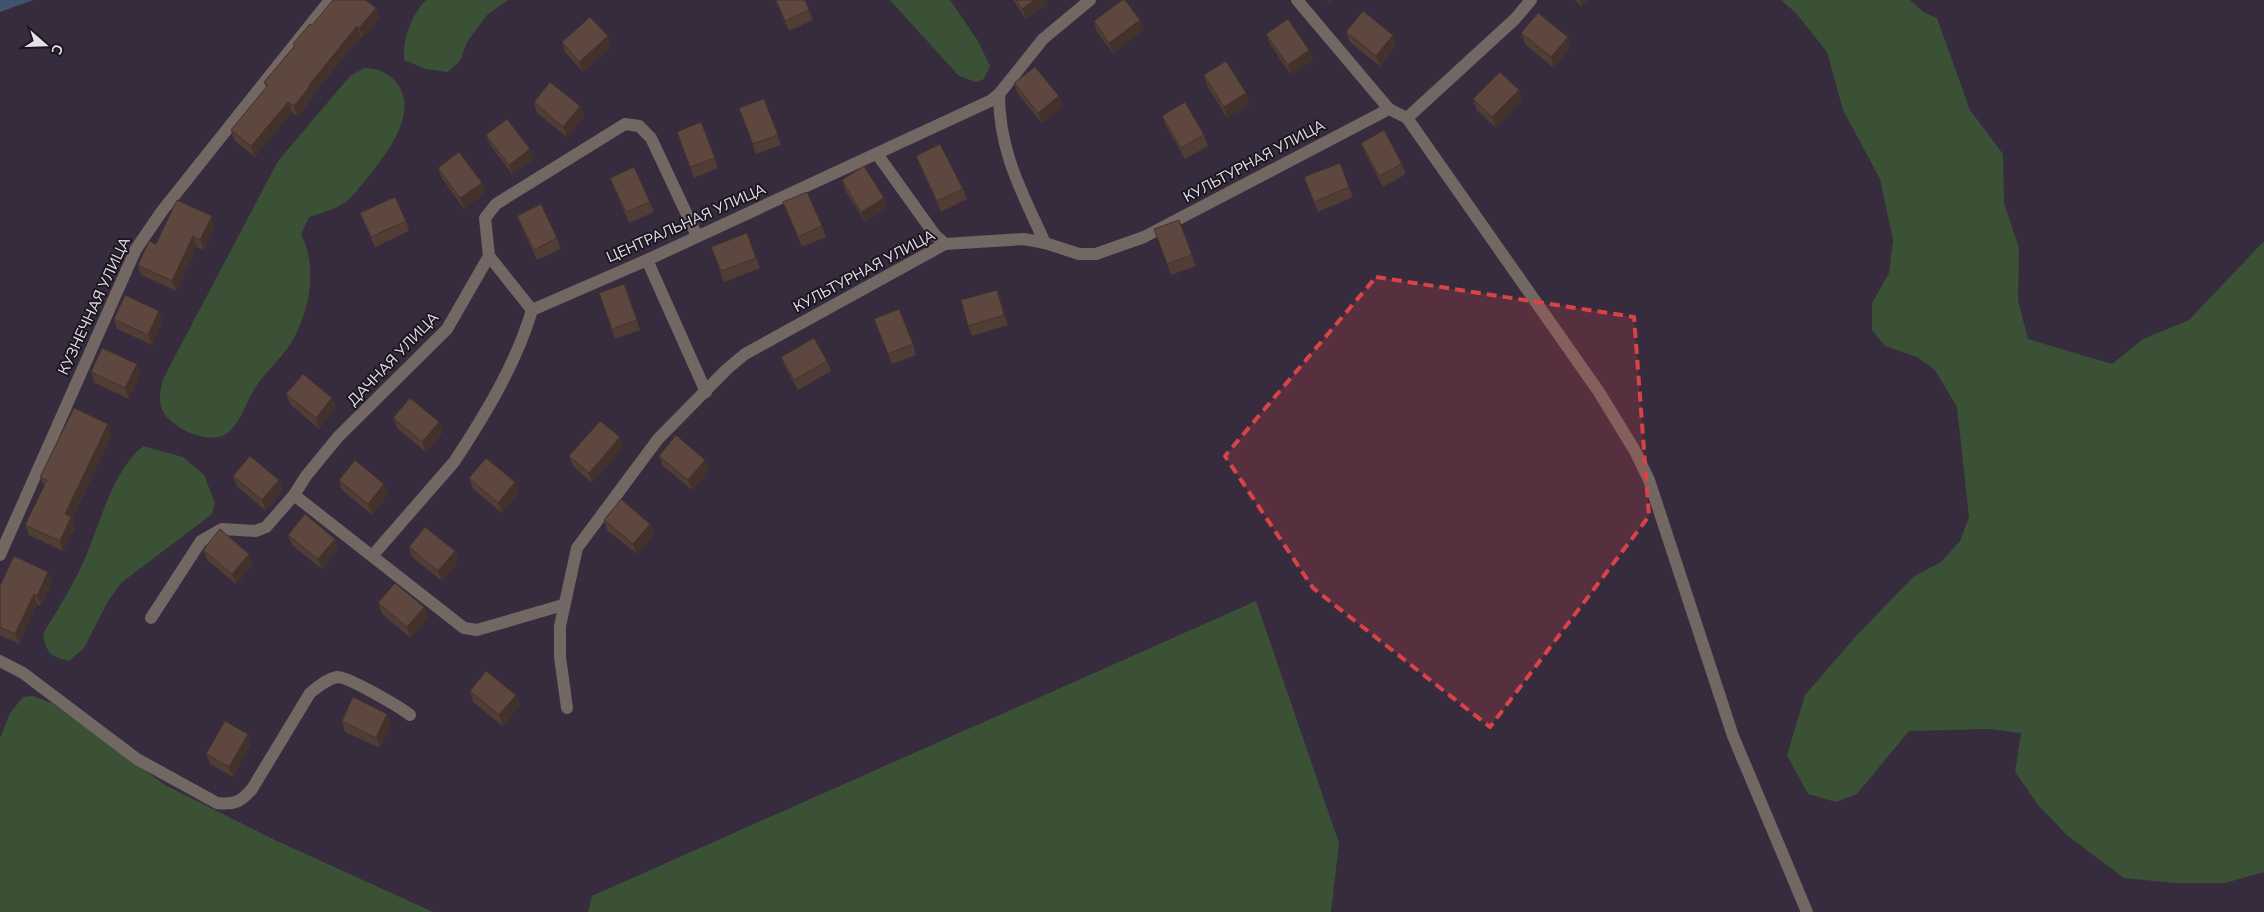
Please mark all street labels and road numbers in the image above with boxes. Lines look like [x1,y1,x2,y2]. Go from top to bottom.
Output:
street label: КУЛЬТУРНАЯ УЛИЦА [1180,115,1328,207]
street label: ЦЕНТРАЛЬНАЯ УЛИЦА [603,179,769,267]
street label: КУЛЬТУРНАЯ УЛИЦА [790,225,938,317]
street label: КУЗНЕЧНАЯ УЛИЦА [53,234,135,378]
street label: ДАЧНАЯ УЛИЦА [343,308,443,410]

